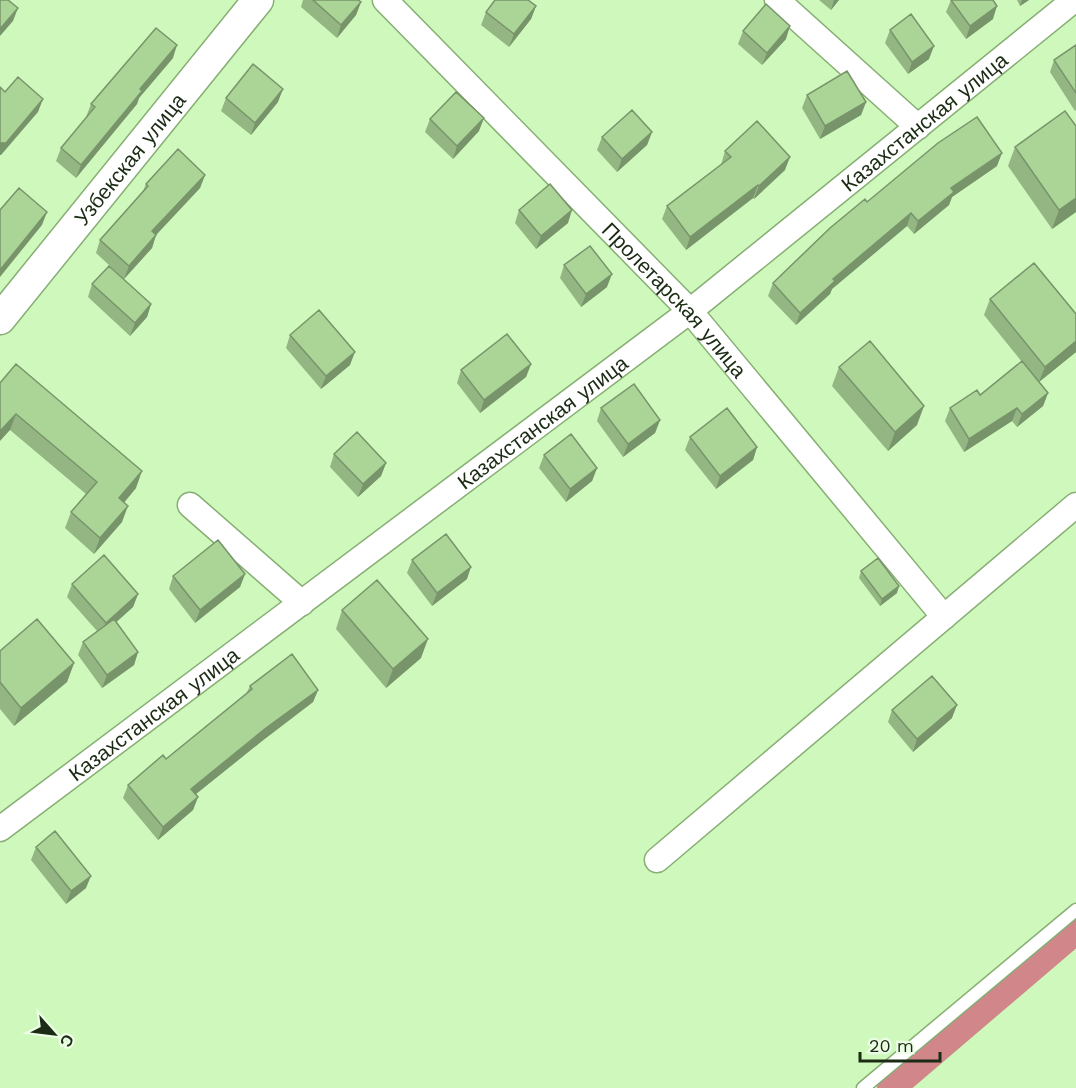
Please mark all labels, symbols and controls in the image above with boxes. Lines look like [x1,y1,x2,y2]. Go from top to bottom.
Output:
street label: Казахстанская улица [836,47,1012,196]
street label: Узбекская улица [69,87,191,230]
street label: Пролетарская улица [597,217,753,383]
street label: Казахстанская улица [452,350,633,494]
street label: Казахстанская улица [63,642,244,786]
north arrow [24,1004,84,1064]
scale bar [860,1025,940,1063]
text: С [55,1031,78,1051]
text: 20 m [869,1035,914,1056]

